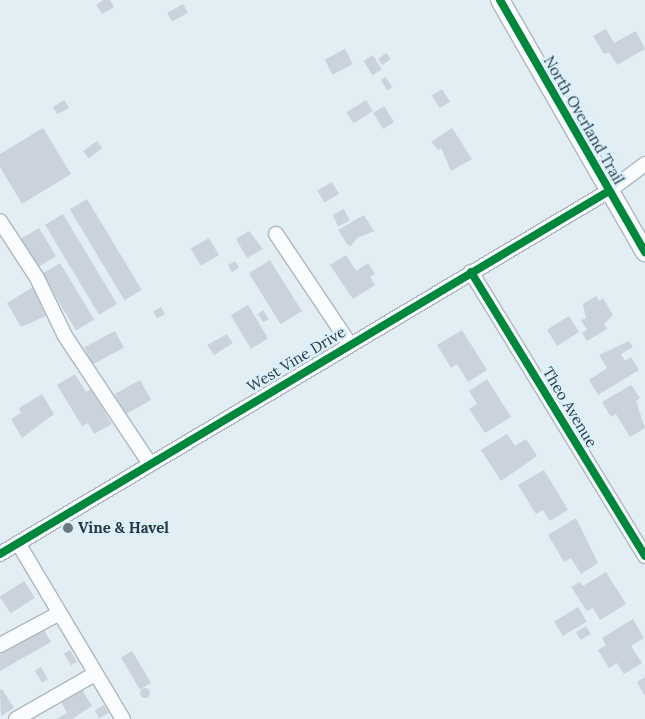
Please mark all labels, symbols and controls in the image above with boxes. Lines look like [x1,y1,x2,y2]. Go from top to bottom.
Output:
street label: North Overland Trail [540,53,628,187]
street label: West Vine Drive [244,323,348,395]
street label: Theo Avenue [539,364,601,450]
place label: Vine & Havel [78,519,169,537]
marker: Vine & Havel [62,522,74,534]

